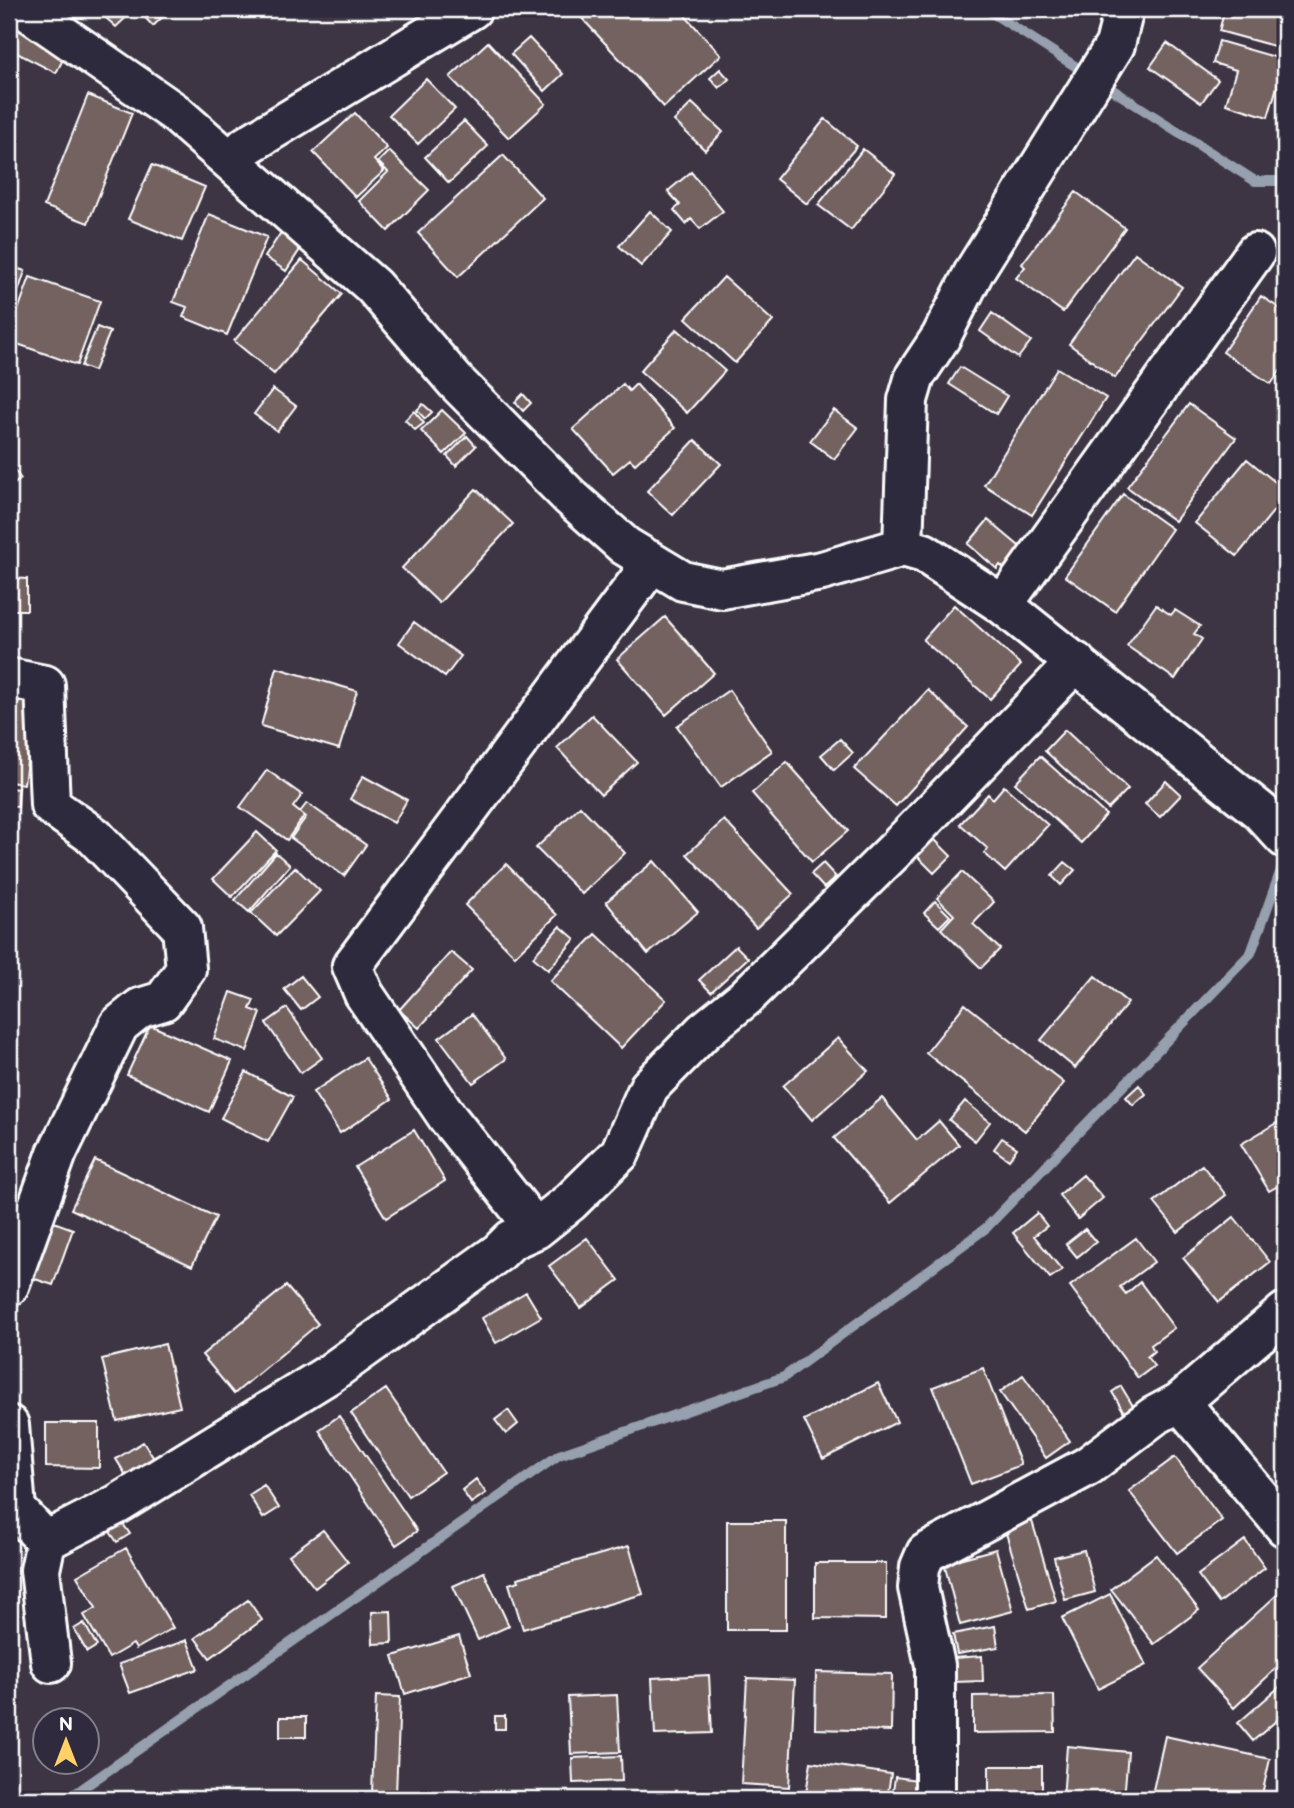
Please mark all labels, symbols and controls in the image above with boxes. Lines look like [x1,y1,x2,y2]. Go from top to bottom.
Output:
north arrow [32,1706,102,1776]
text: N [59,1714,73,1737]

